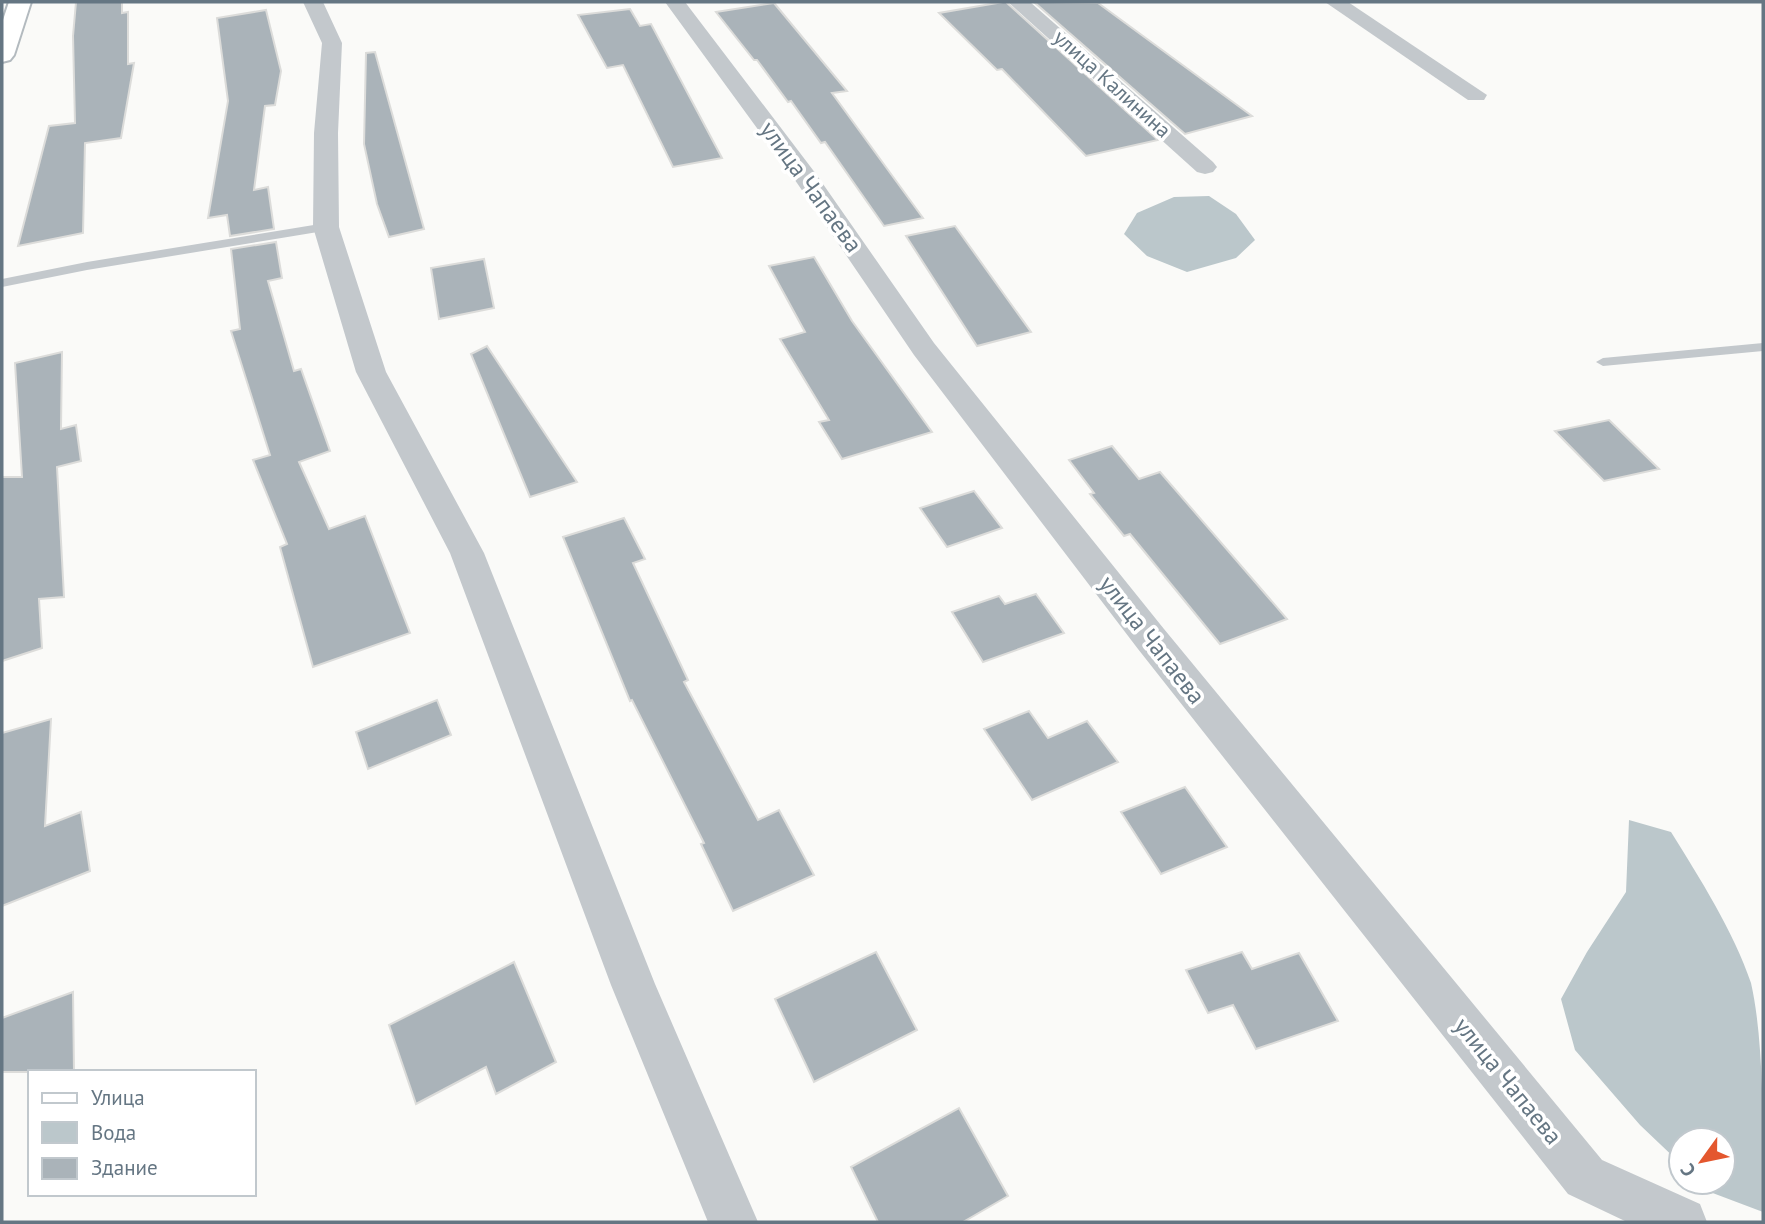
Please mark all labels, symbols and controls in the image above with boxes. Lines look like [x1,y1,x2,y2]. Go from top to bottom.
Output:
street label: улица Калинина [1048,24,1177,143]
street label: улица Чапаева [753,115,869,258]
street label: улица Чапаева [1093,569,1212,710]
street label: улица Чапаева [1448,1011,1569,1151]
legend [28,1070,256,1196]
text: Улица [91,1084,145,1111]
text: Вода [91,1119,136,1146]
north arrow [1667,1126,1737,1196]
text: Здание [91,1154,158,1181]
text: С [1675,1159,1701,1181]

